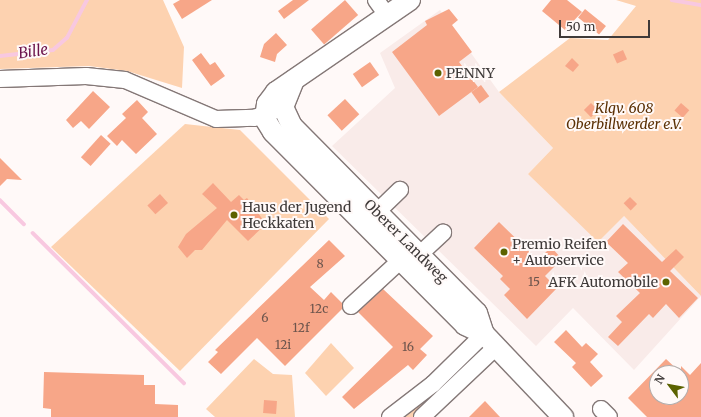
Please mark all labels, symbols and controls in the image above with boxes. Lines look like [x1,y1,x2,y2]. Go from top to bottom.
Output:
scale bar [561,12,652,38]
text: 50 m [566,19,595,34]
water label: Bille [17,40,49,62]
place label: PENNY [446,65,495,81]
marker: PENNY [433,68,443,78]
park label: Klgv. 608 Oberbillwerder e.V. [566,100,682,132]
street label: Oberer Landweg [361,196,451,286]
place label: Haus der Jugend Heckkaten [242,199,351,232]
marker: Haus der Jugend Heckkaten [229,210,239,220]
place label: Premio Reifen + Autoservice [512,236,607,268]
marker: Premio Reifen + Autoservice [499,247,509,257]
house number: 8 [316,257,324,271]
place label: AFK Automobile [548,274,658,290]
house number: 15 [528,275,540,289]
marker: AFK Automobile [661,277,671,287]
house number: 12c [310,302,328,316]
house number: 6 [261,311,269,325]
house number: 12f [293,321,309,335]
house number: 12i [275,338,291,352]
house number: 16 [402,340,414,354]
north arrow [649,365,689,405]
text: N [651,372,668,387]

